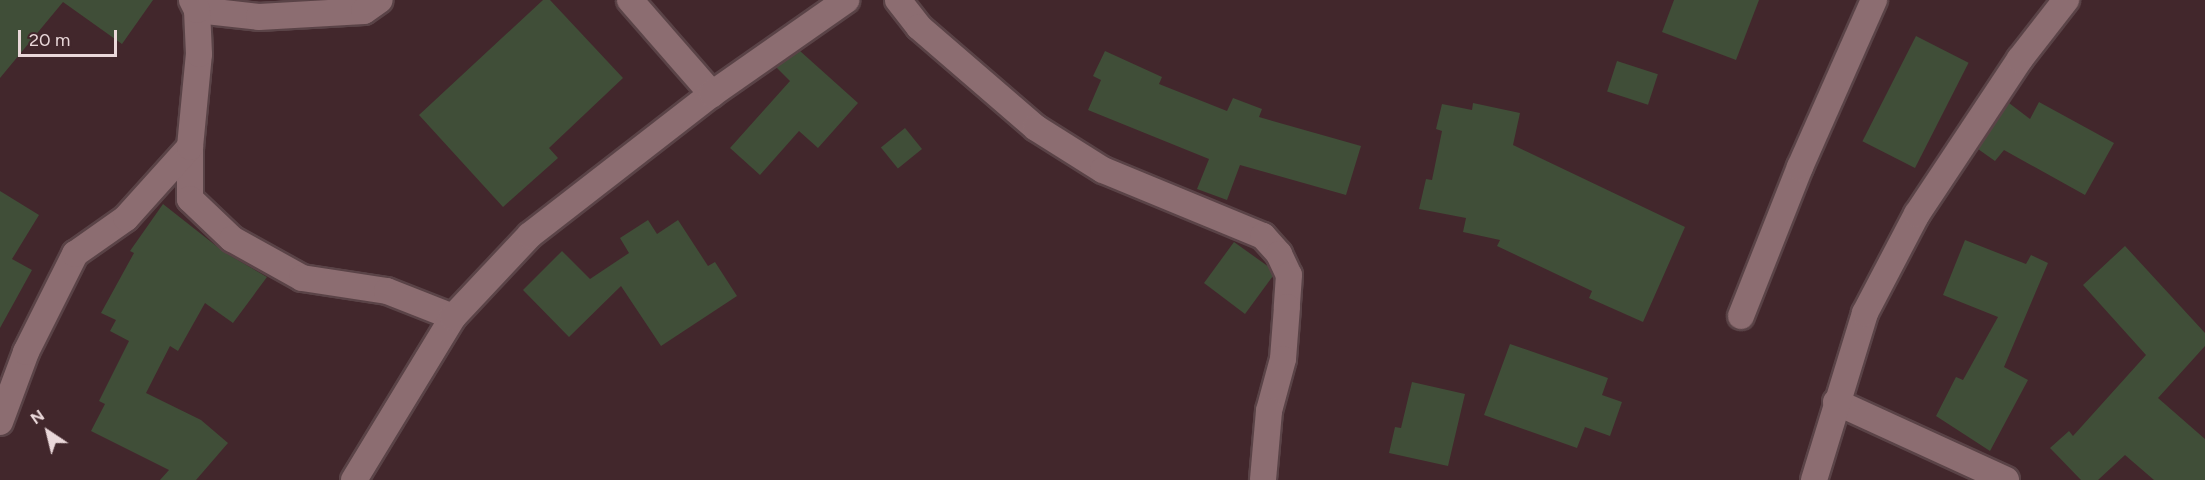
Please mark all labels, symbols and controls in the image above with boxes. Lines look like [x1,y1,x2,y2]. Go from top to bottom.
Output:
scale bar [21,18,120,56]
text: 20 m [29,29,70,51]
north arrow [18,402,78,462]
text: N [27,406,48,428]

